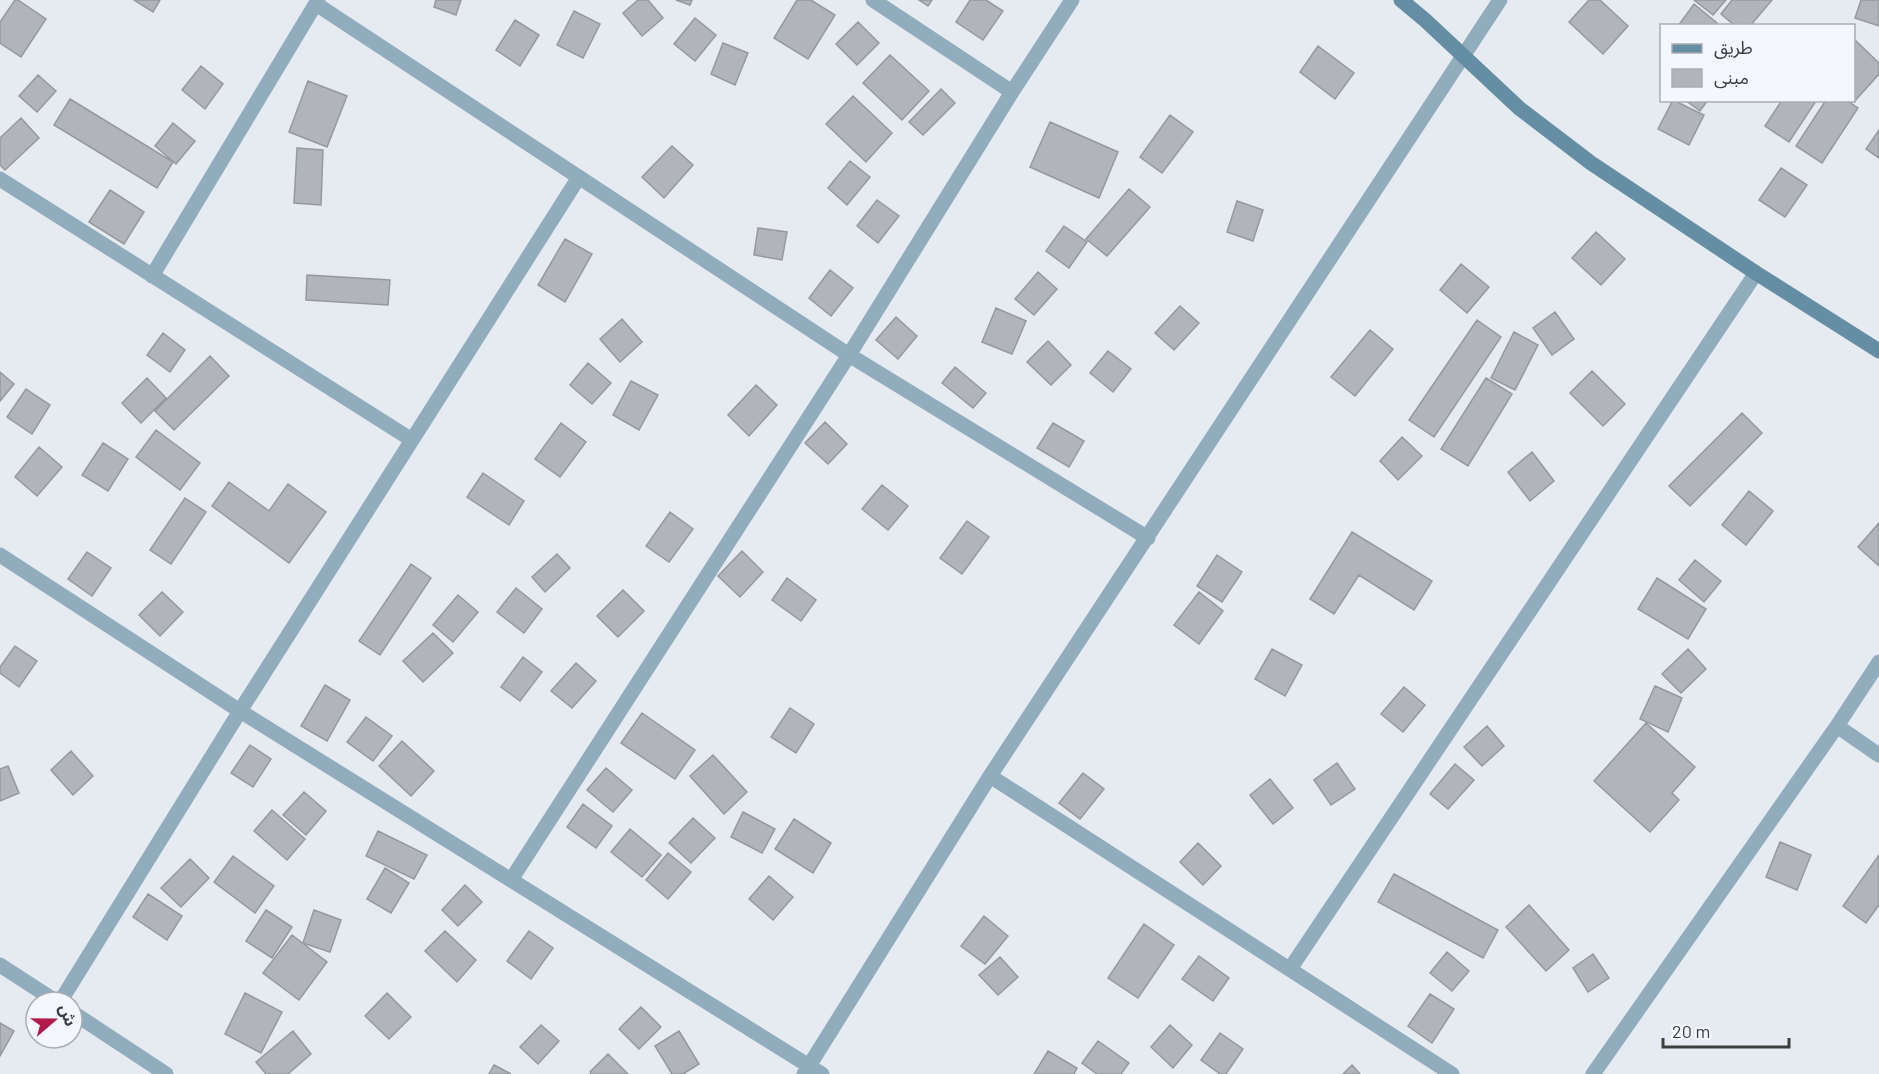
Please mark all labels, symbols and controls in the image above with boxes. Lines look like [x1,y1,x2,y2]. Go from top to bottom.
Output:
legend [1660,24,1855,102]
text: طريق [1714,36,1753,59]
text: مبنى [1714,66,1749,89]
north arrow [24,990,84,1050]
text: ش [55,1001,81,1029]
scale bar [1663,1011,1789,1049]
text: 20 m [1672,1020,1710,1042]

